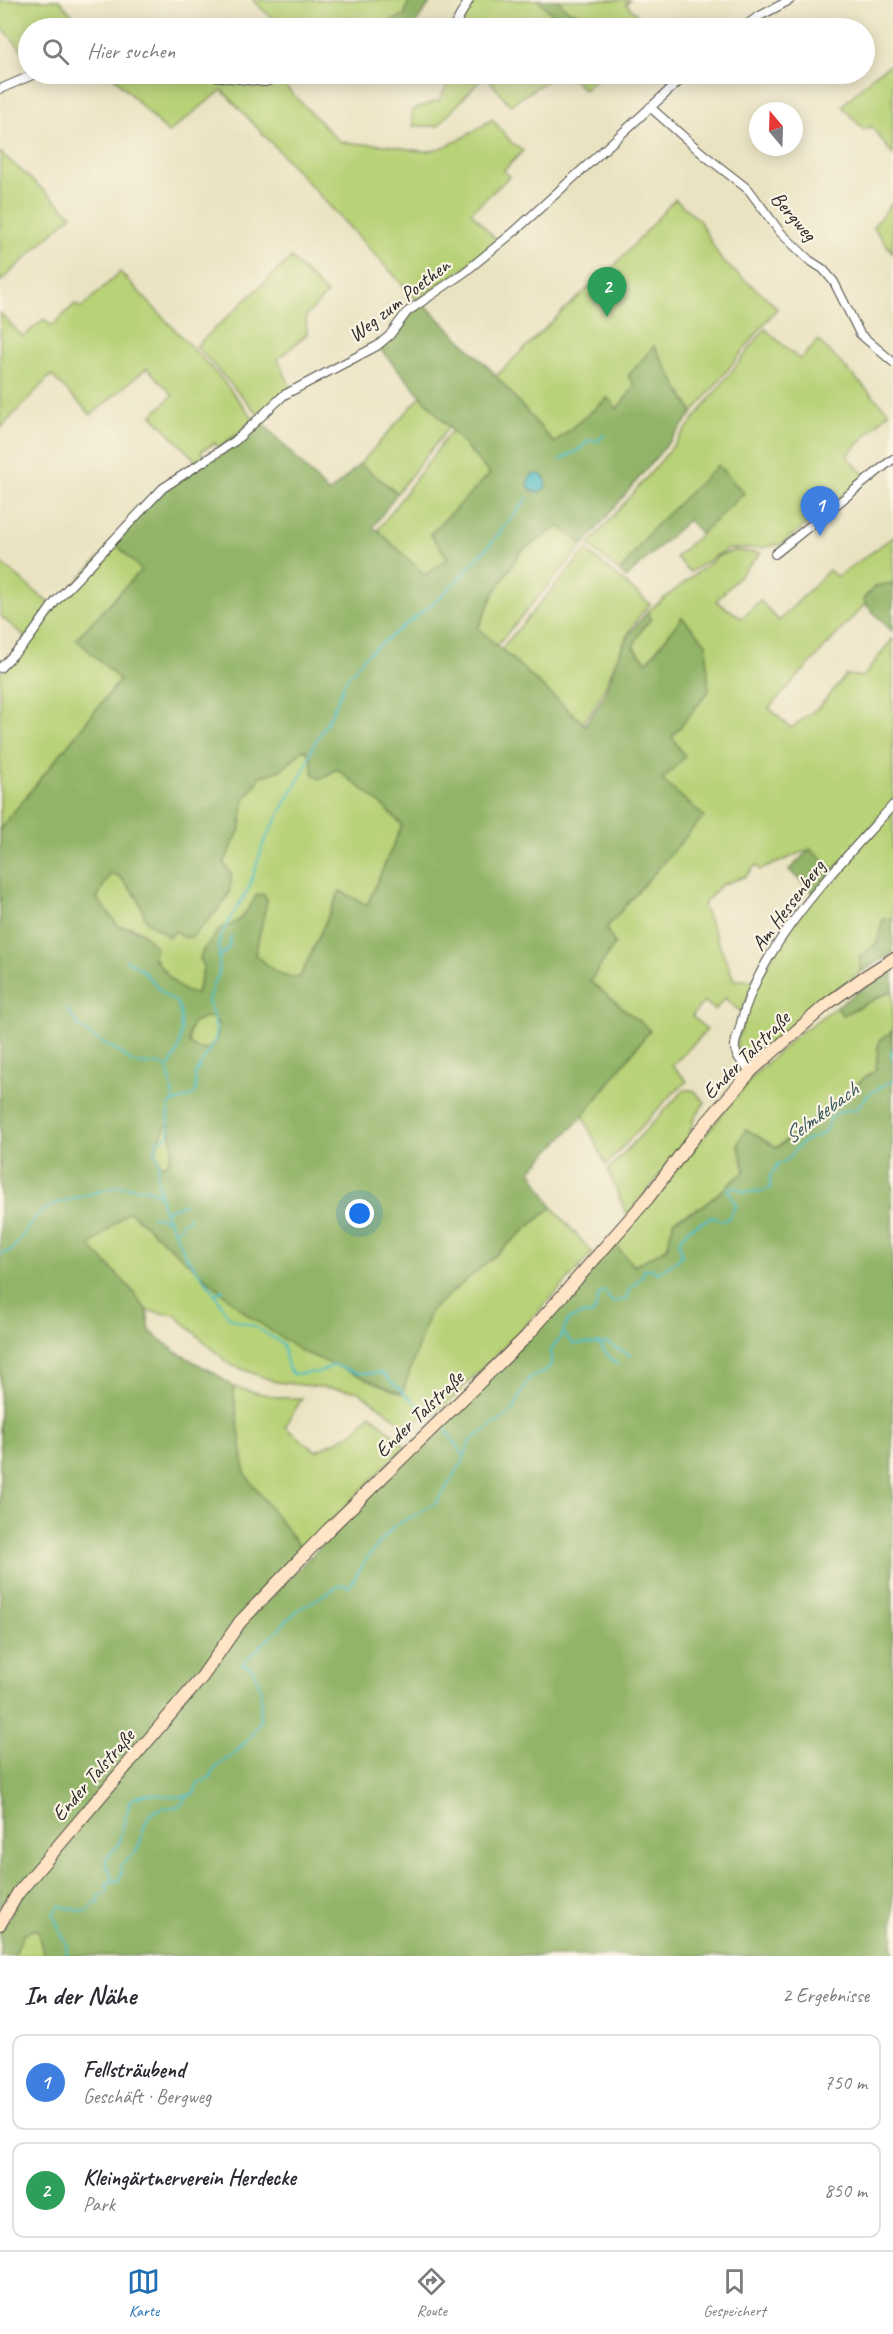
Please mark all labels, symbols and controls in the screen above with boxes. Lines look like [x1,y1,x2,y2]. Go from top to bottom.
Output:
search box [18,18,875,84]
icon: search [39,35,72,68]
text: Hier suchen [87,37,175,65]
north arrow [749,102,803,156]
street label: Bergweg [765,186,824,248]
street label: Weg zum Poethen [343,251,456,348]
pin: 2 [588,268,626,317]
pin: 1 [800,486,840,536]
street label: Am Hessenberg [745,853,832,956]
street label: Ender Talstraße [697,1004,797,1104]
water label: Selmkebach [778,1075,865,1150]
your location [345,1199,374,1228]
street label: Ender Talstraße [369,1364,470,1463]
street label: Ender Talstraße [46,1722,142,1826]
text: In der Nähe [24,1979,136,2012]
text: 2 Ergebnisse [782,1983,869,2008]
text: Fellsträubend [83,2056,185,2084]
text: 1 [41,2070,50,2095]
text: 750 m [824,2070,867,2095]
text: Geschäft · Bergweg [83,2084,211,2109]
text: Kleingärtnerverein Herdecke [83,2164,296,2192]
text: 2 [41,2178,50,2203]
text: 850 m [824,2178,867,2203]
text: Park [83,2192,115,2217]
tab: Karte [127,2265,160,2321]
tab: Route [415,2265,448,2321]
tab: Gespeichert [703,2265,766,2321]

